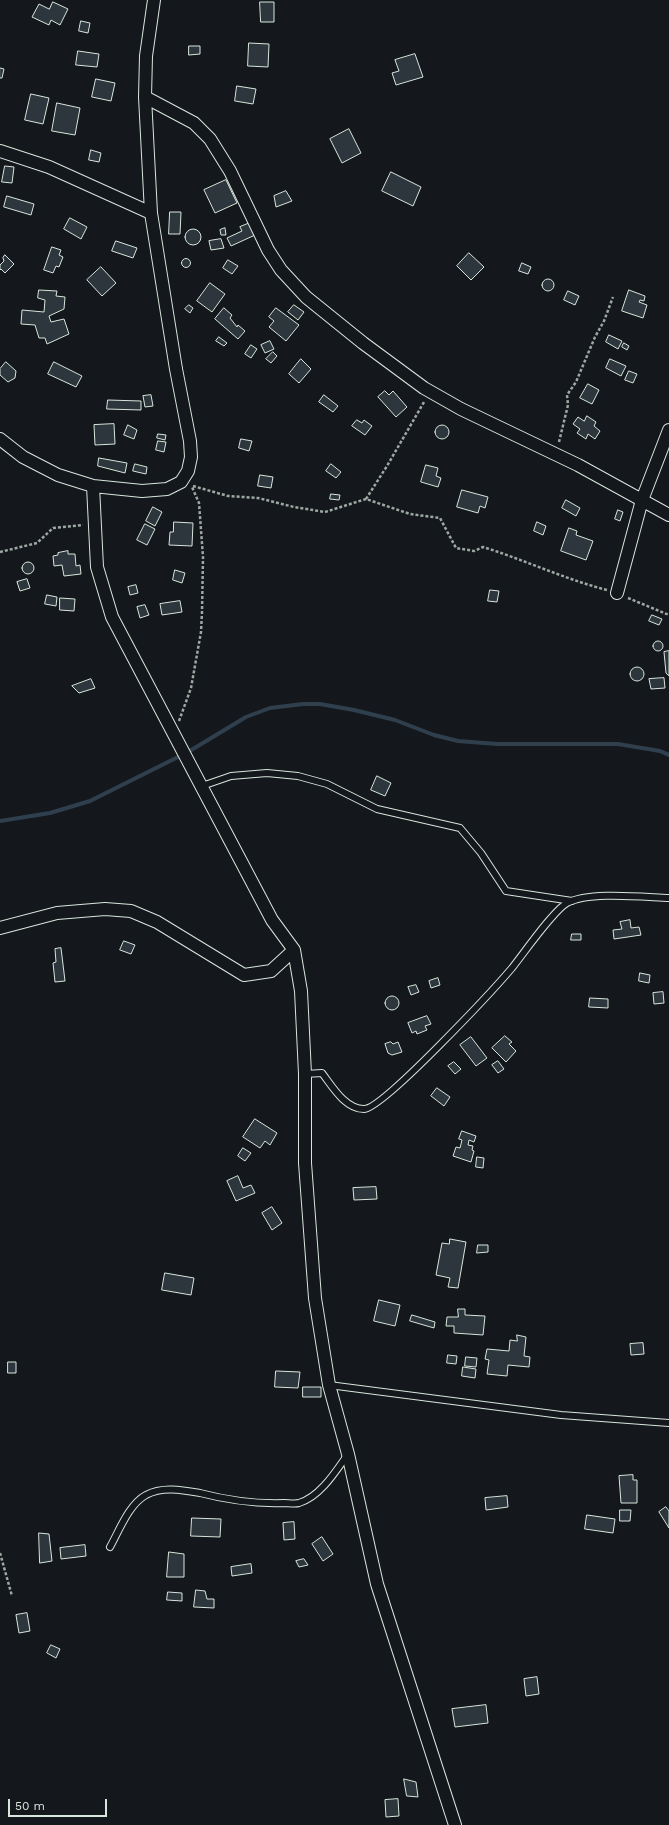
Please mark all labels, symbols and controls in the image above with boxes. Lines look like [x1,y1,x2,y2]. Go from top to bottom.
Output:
scale bar [10,1791,109,1817]
text: 50 m [15,1799,45,1813]

